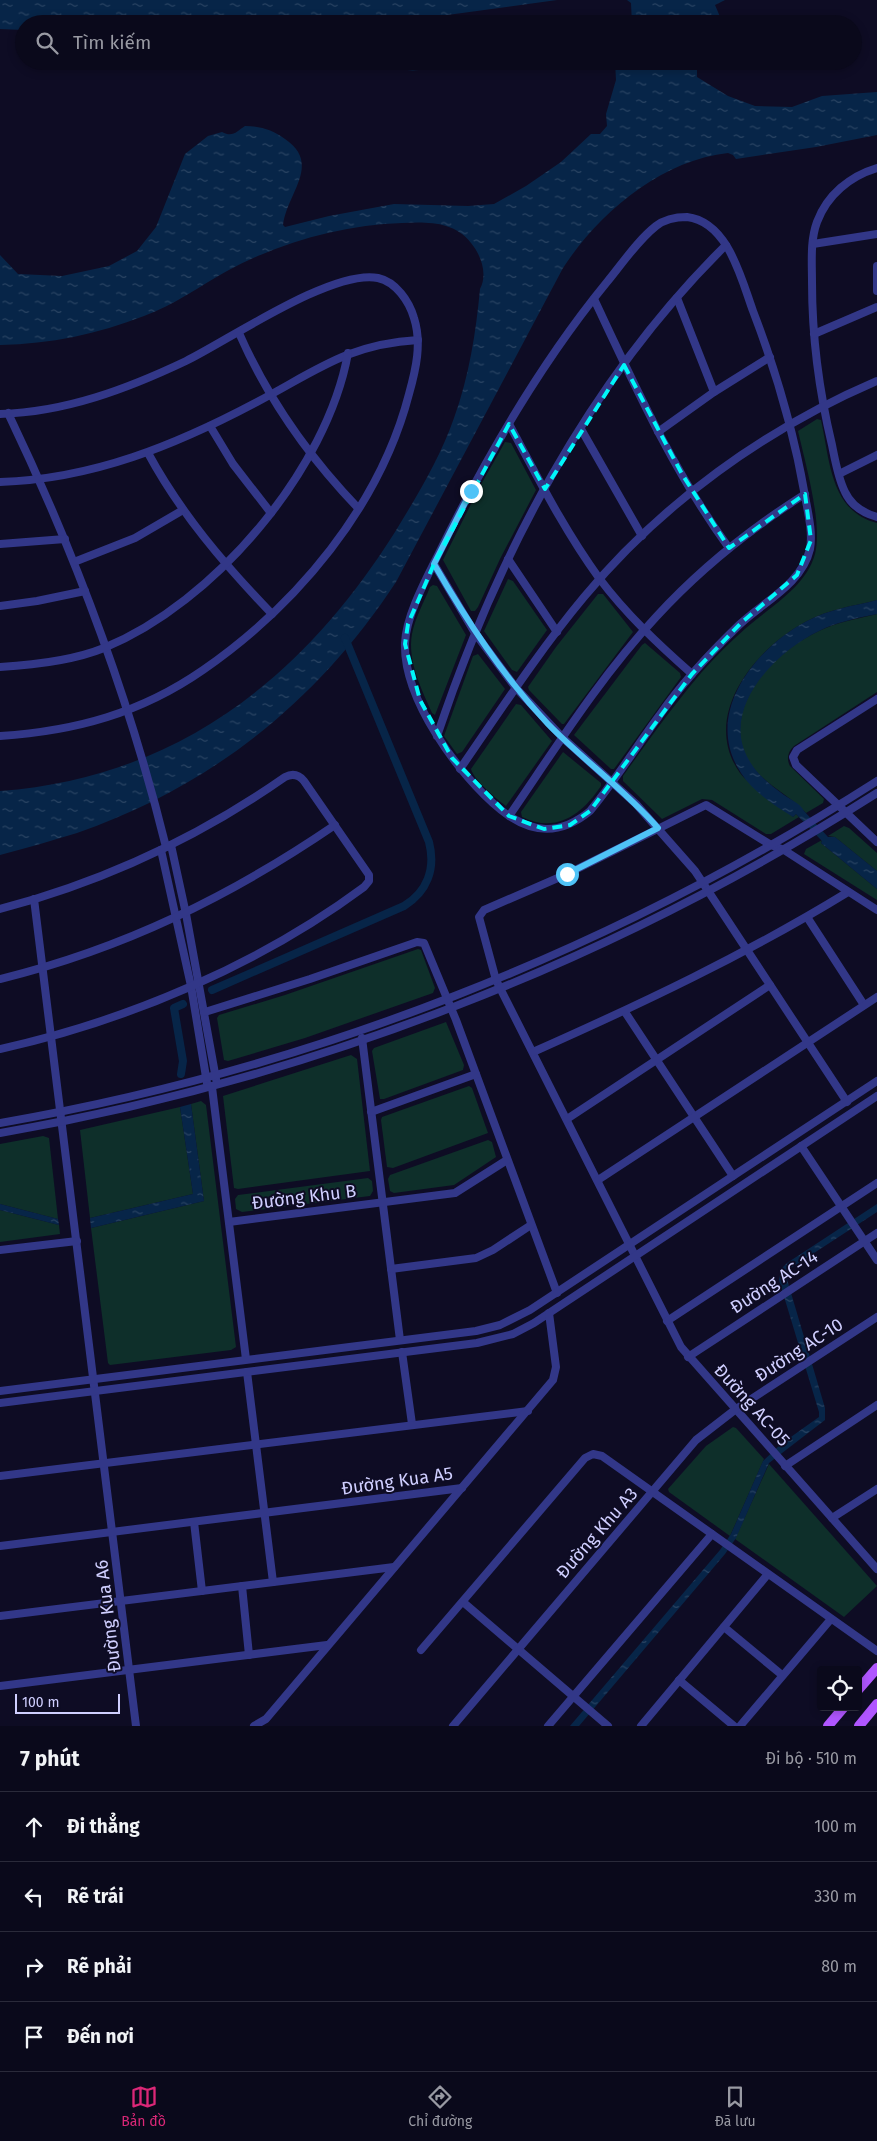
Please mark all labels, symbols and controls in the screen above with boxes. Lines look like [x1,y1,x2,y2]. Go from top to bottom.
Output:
search box [15,15,862,70]
icon: search [33,29,61,57]
text: Tìm kiếm [73,31,151,54]
route end [460,480,483,503]
route start [556,863,579,886]
street label: Đường Khu B [251,1180,357,1214]
street label: Đường AC-14 [726,1245,822,1318]
street label: Đường AC-10 [751,1313,847,1387]
street label: Đường AC-05 [709,1359,795,1451]
street label: Đường Kua A5 [340,1462,454,1500]
street label: Đường Khu A3 [552,1483,642,1583]
street label: Đường Kua A6 [90,1559,126,1673]
map controls [817,1666,862,1711]
button: locate [817,1666,862,1711]
scale bar [15,1691,120,1714]
text: 100 m [22,1694,59,1711]
text: 7 phút [20,1746,80,1772]
text: Đi bộ · 510 m [766,1749,857,1768]
icon: ahead [20,1813,48,1841]
text: Đi thẳng [67,1815,140,1838]
text: 100 m [814,1817,857,1836]
icon: left [20,1883,48,1911]
text: Rẽ trái [67,1885,124,1908]
text: 330 m [814,1887,857,1906]
icon: right [20,1953,48,1981]
text: Rẽ phải [67,1955,132,1978]
text: 80 m [821,1957,857,1976]
icon: arrive [20,2023,48,2051]
text: Đến nơi [67,2025,134,2048]
tab: Bản đồ [121,2083,166,2130]
tab: Chỉ đường [408,2083,472,2130]
tab: Đã lưu [715,2083,756,2130]

